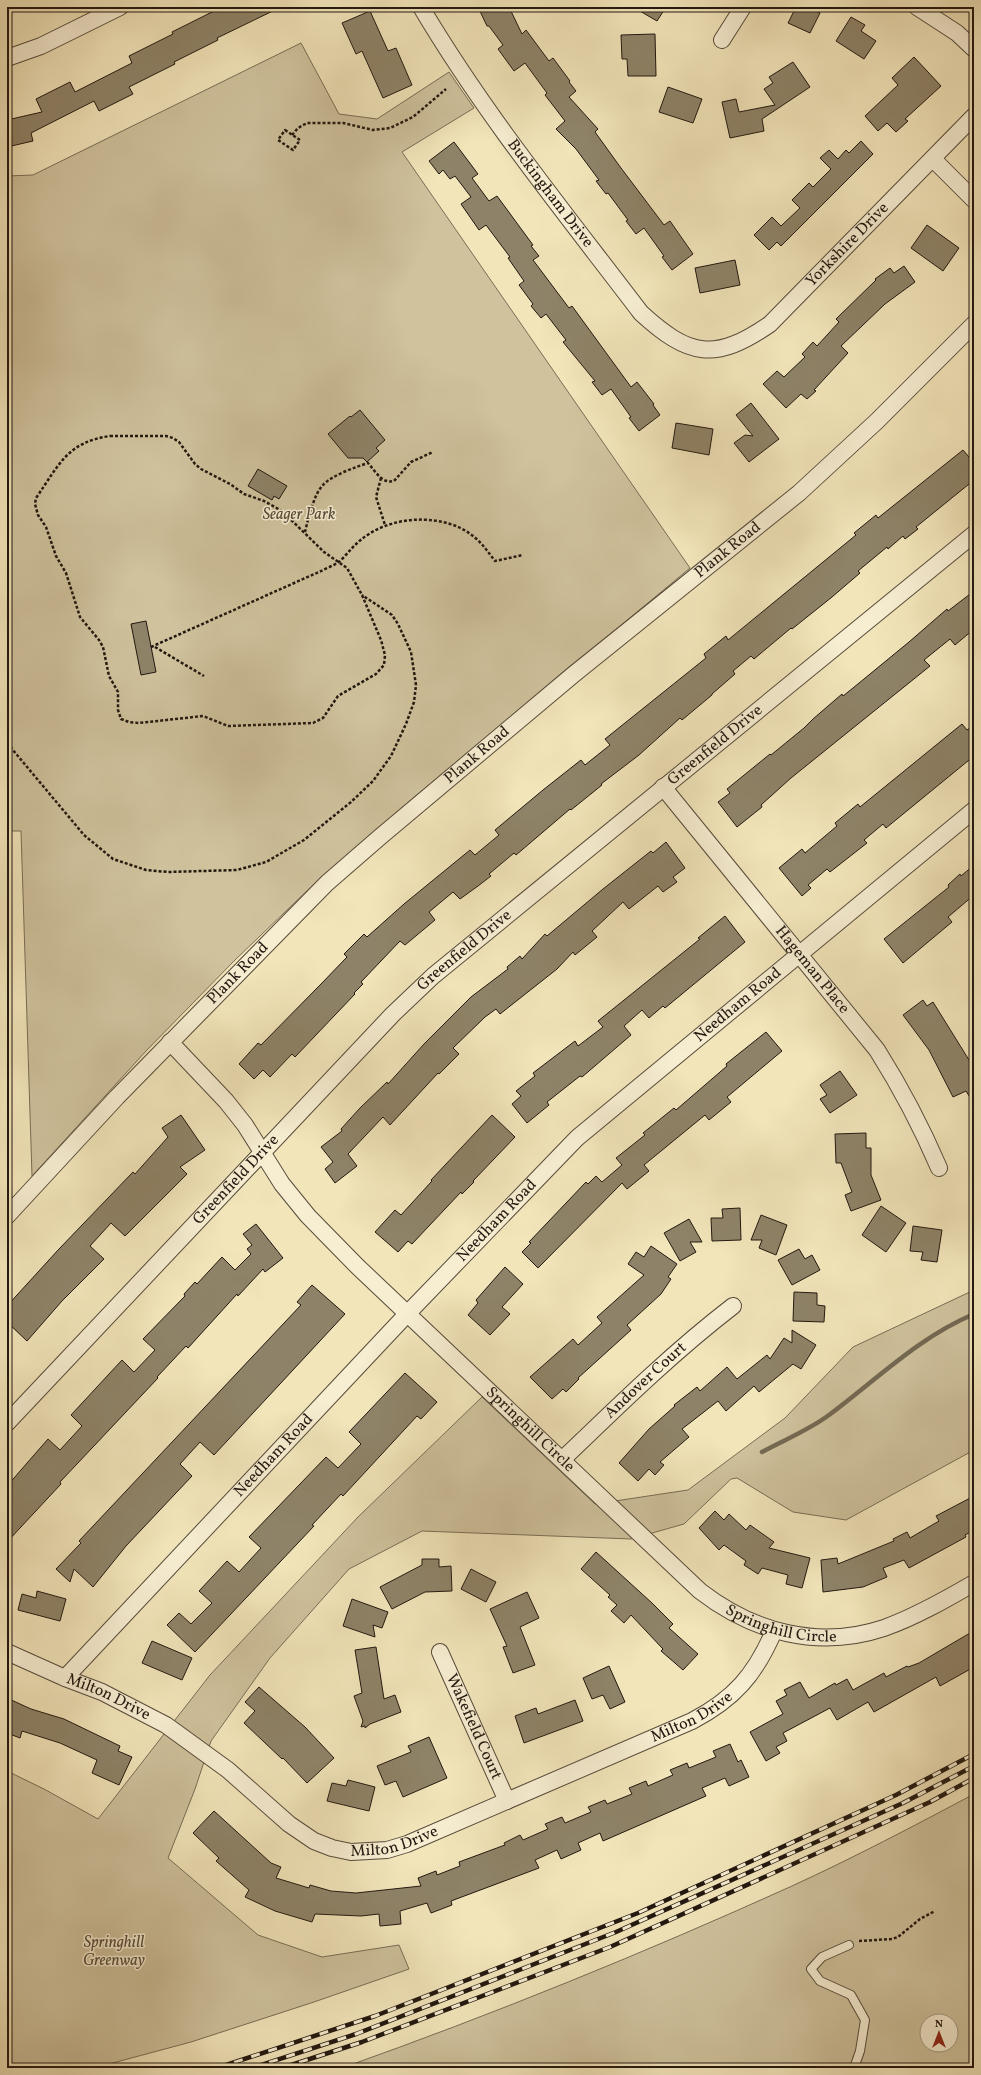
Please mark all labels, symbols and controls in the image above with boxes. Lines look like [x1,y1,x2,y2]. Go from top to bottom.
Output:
street label: Buckingham Drive [502,135,598,253]
street label: Yorkshire Drive [801,198,894,292]
park label: Seager Park [263,504,336,526]
street label: Plank Road [690,517,766,584]
street label: Greenfield Drive [663,700,767,791]
street label: Plank Road [440,721,515,789]
street label: Greenfield Drive [412,905,517,996]
street label: Hageman Place [769,921,854,1019]
street label: Plank Road [202,937,274,1010]
street label: Needham Road [690,962,786,1048]
street label: Greenfield Drive [188,1130,284,1230]
street label: Needham Road [452,1175,542,1267]
street label: Andover Court [600,1337,692,1424]
street label: Springhill Circle [480,1382,579,1478]
street label: Needham Road [229,1409,319,1502]
street label: Springhill Circle [721,1599,837,1648]
street label: Milton Drive [63,1669,154,1726]
street label: Wakefield Court [440,1670,507,1784]
street label: Milton Drive [648,1687,738,1748]
street label: Milton Drive [350,1821,442,1863]
park label: Springhill Greenway [83,1932,145,1972]
north arrow [919,2013,959,2053]
text: N [935,2017,943,2032]

